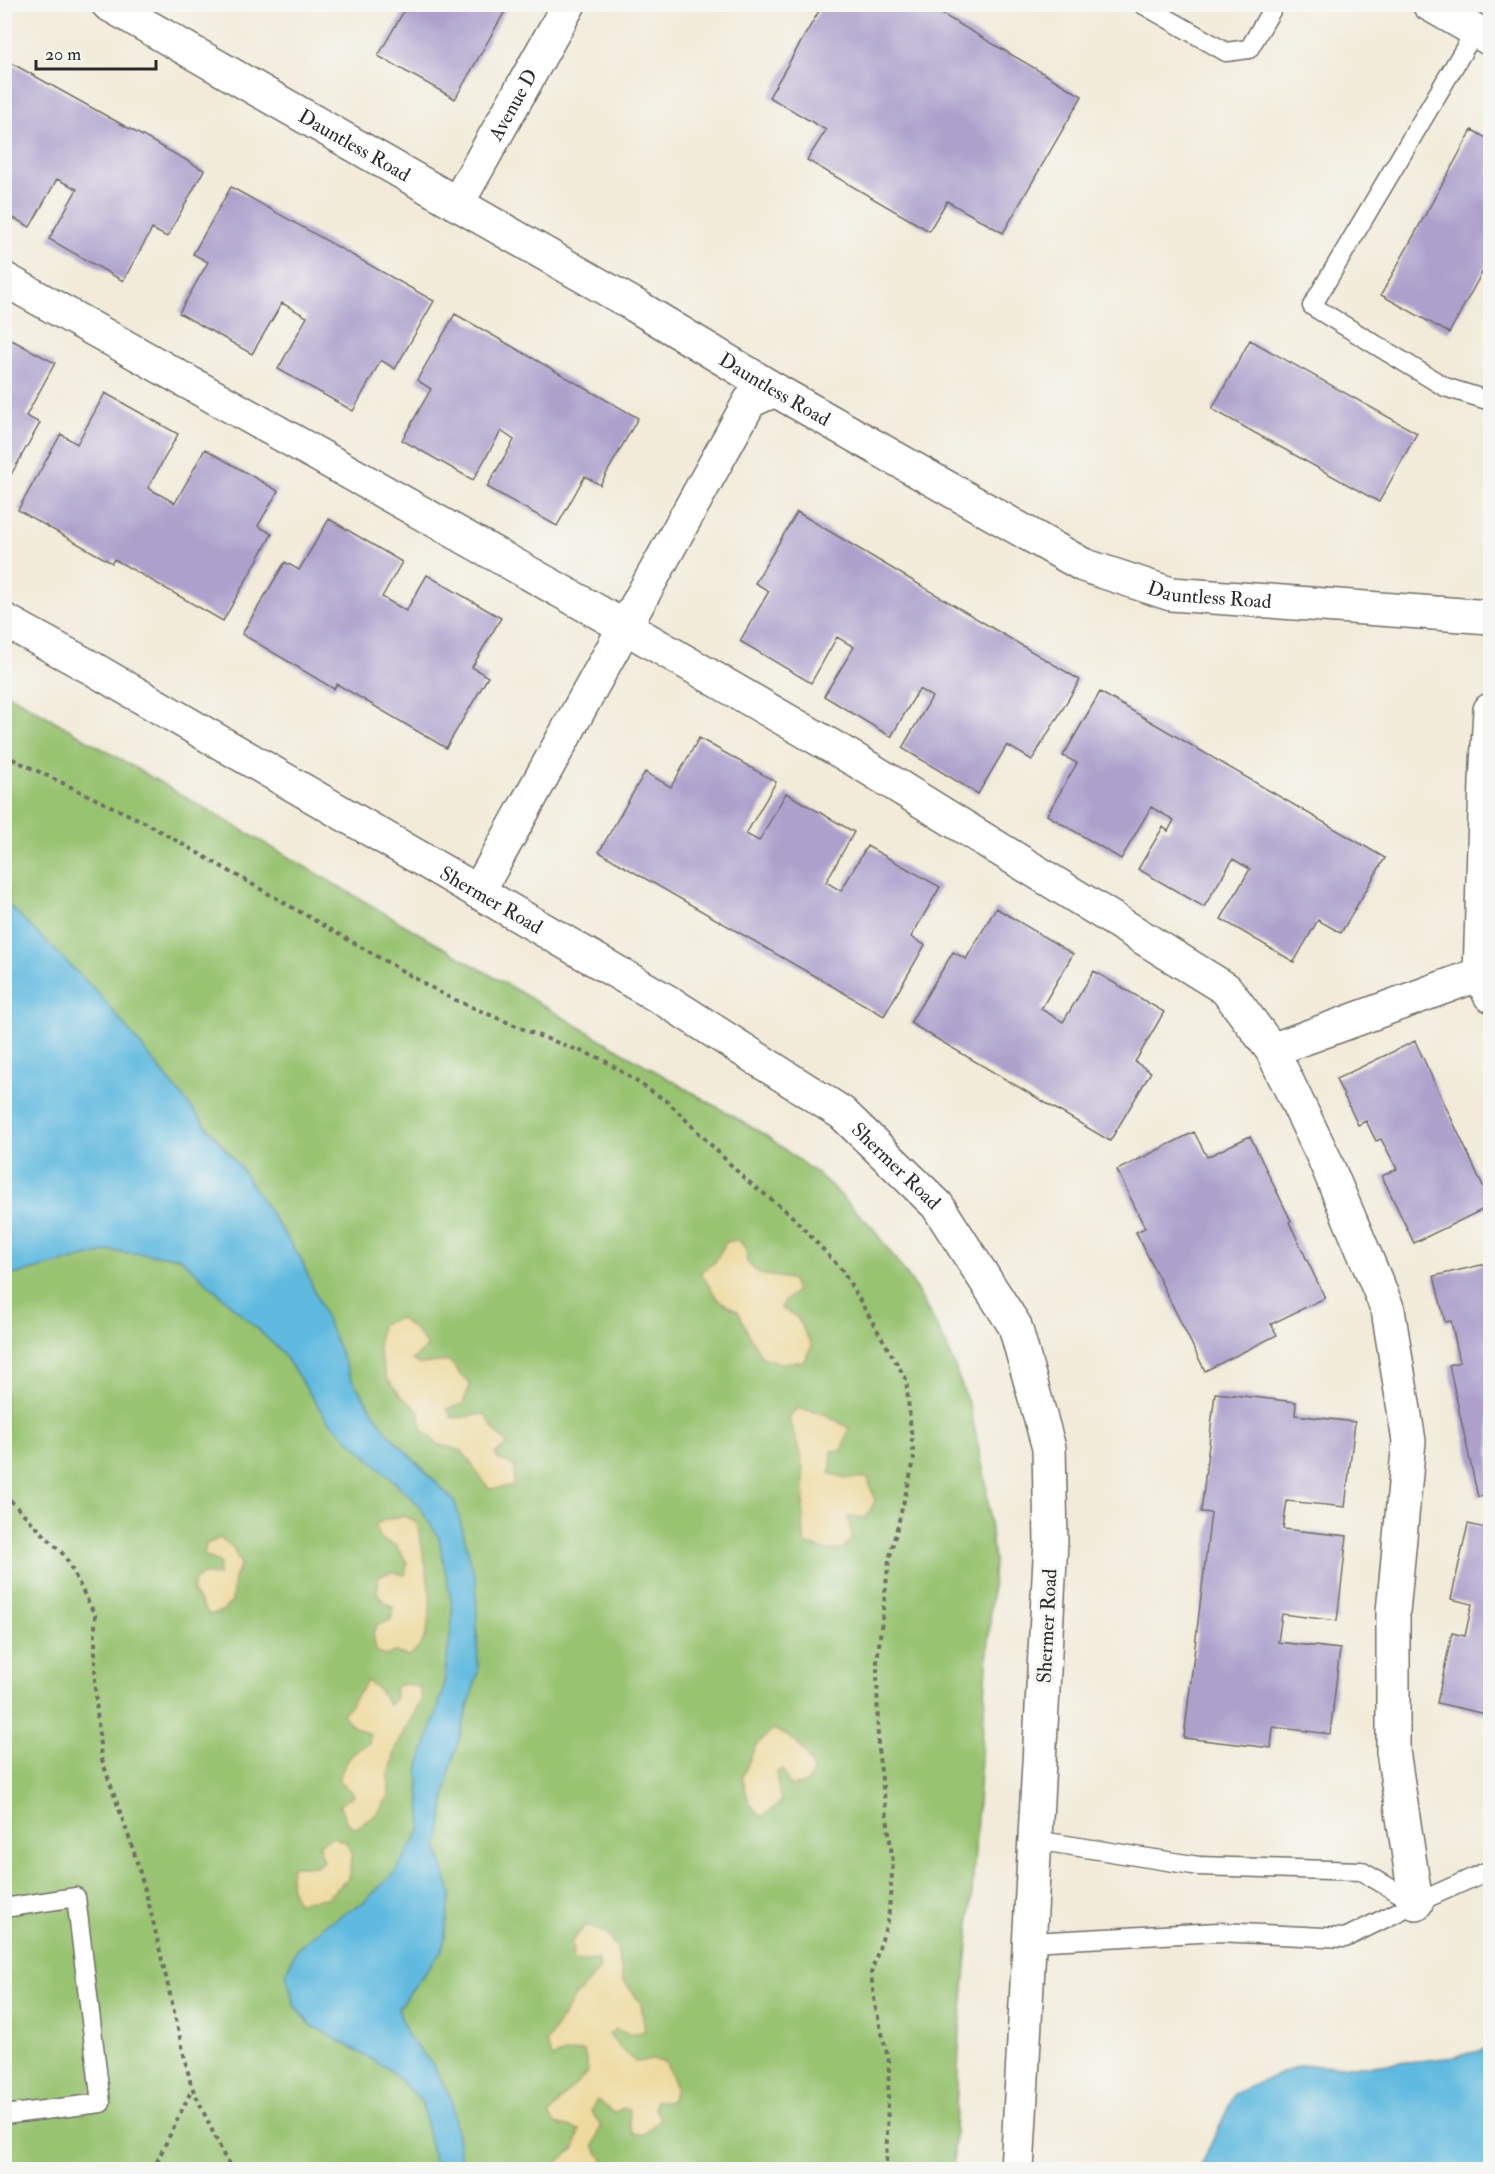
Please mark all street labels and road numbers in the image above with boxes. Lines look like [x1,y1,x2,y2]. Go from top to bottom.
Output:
street label: Avenue D [482,64,543,146]
street label: Dauntless Road [294,103,415,187]
street label: Dauntless Road [715,347,835,431]
street label: Dauntless Road [1144,575,1273,614]
street label: Shermer Road [436,860,548,939]
street label: Shermer Road [846,1117,946,1215]
street label: Shermer Road [1032,1568,1062,1684]

